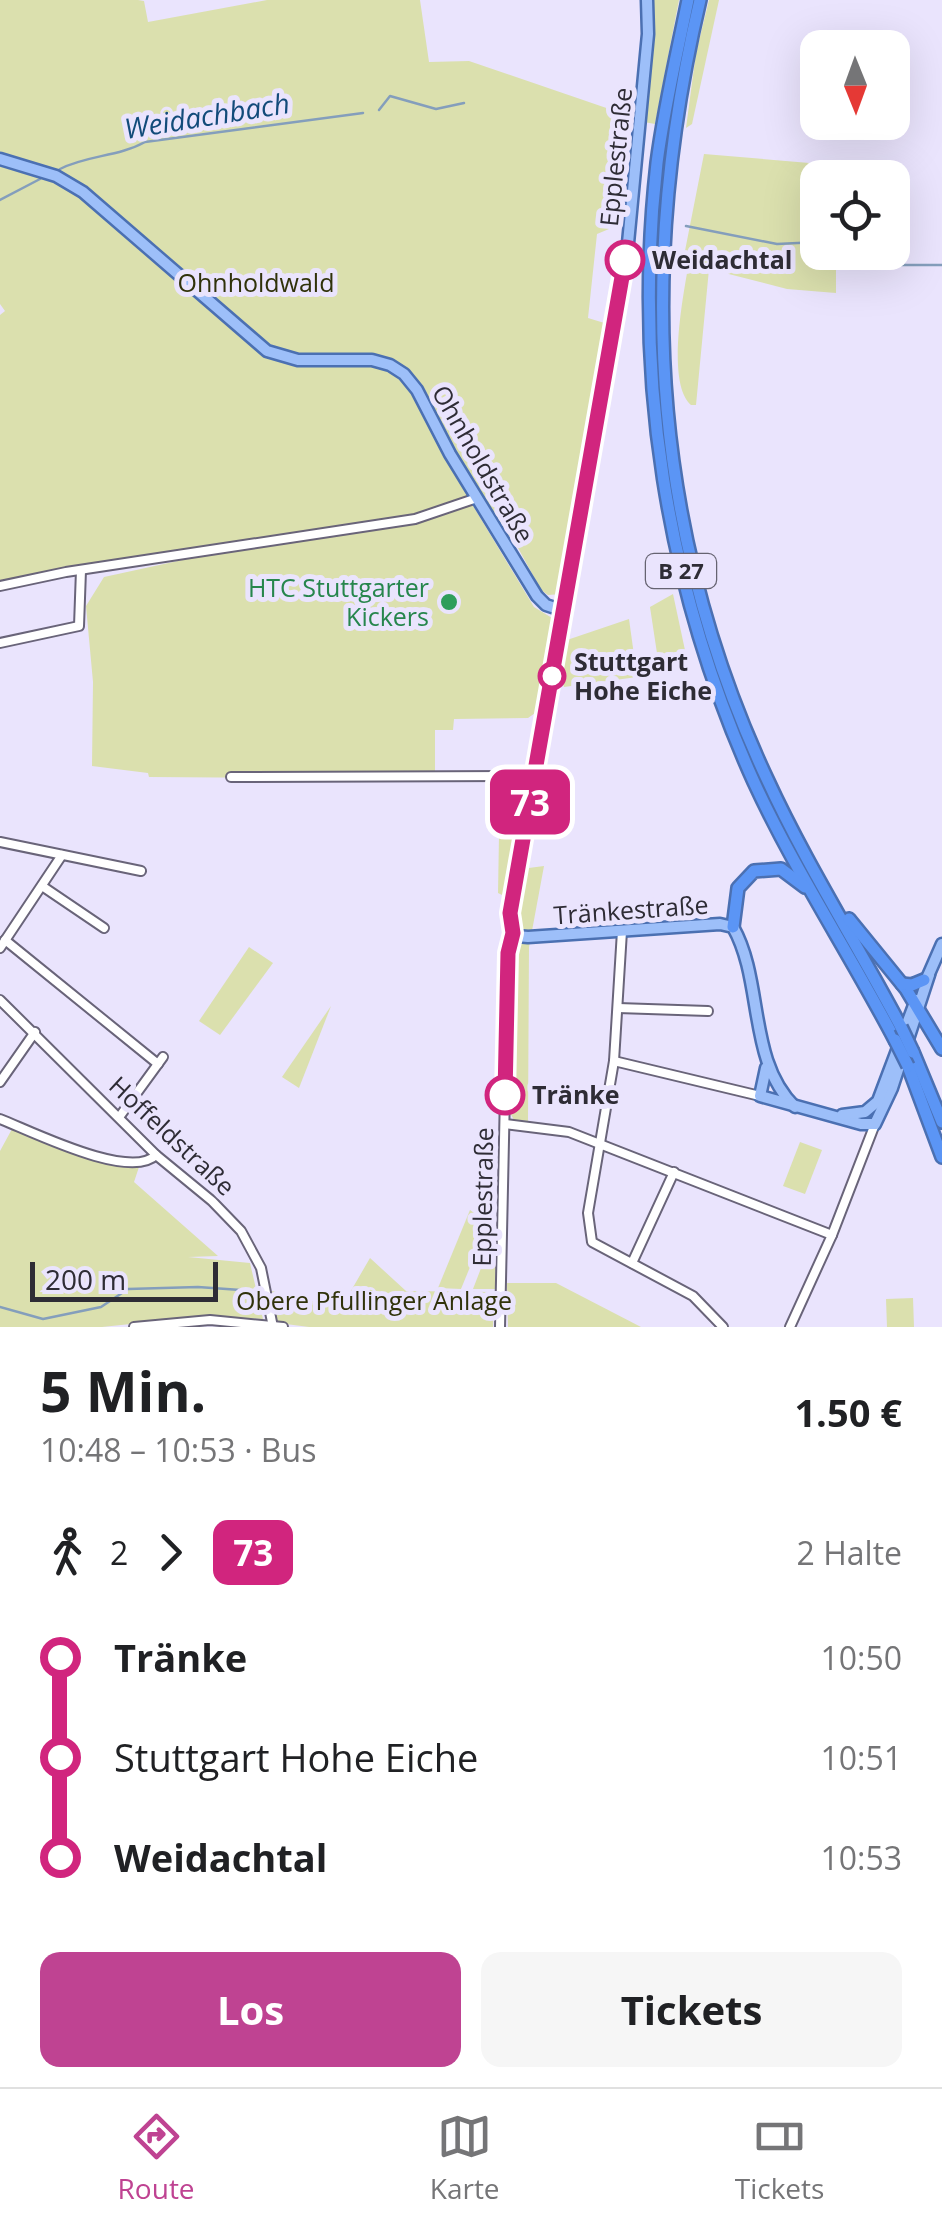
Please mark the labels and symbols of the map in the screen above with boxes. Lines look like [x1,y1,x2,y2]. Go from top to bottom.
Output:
north arrow [800,30,910,140]
water label: Weidachbach [122,83,292,147]
street label: Epplestraße [591,86,639,228]
marker: Weidachtal [606,241,644,279]
place label: Weidachtal [652,242,792,276]
park label: Ohnholdwald [178,265,334,299]
street label: Ohnholdstraße [425,379,543,548]
road number: B 27 [646,554,716,588]
place label: HTC Stuttgarter Kickers [248,570,429,633]
marker: HTC Stuttgarter Kickers [438,591,460,613]
place label: Stuttgart Hohe Eiche [574,644,712,707]
marker: Stuttgart Hohe Eiche [539,663,565,689]
line badge: 73 [485,770,575,834]
street label: Tränkestraße [552,887,709,931]
street label: Hoffeldstraße [102,1068,243,1202]
marker: Tränke [486,1076,524,1114]
place label: Tränke [532,1077,620,1111]
street label: Epplestraße [464,1127,500,1267]
scale bar [30,1257,218,1302]
park label: Obere Pfullinger Anlage [236,1283,512,1317]

